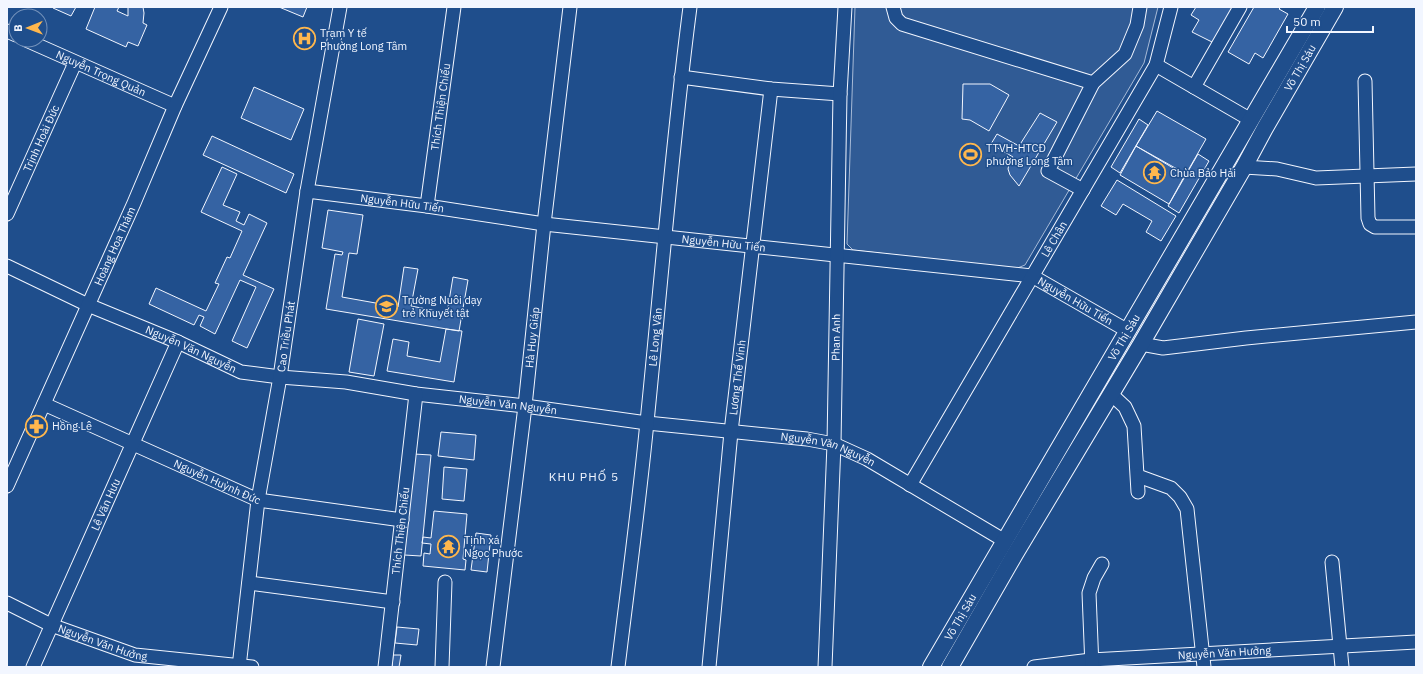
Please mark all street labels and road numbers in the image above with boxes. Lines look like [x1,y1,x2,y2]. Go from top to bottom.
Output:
street label: Võ Thị Sáu [1281,42,1319,94]
street label: Nguyễn Trọng Quản [54,47,148,99]
street label: Thích Thiện Chiếu [428,62,453,151]
street label: Trịnh Hoài Đức [20,102,62,174]
street label: Nguyễn Hữu Tiến [360,191,445,216]
street label: Hoàng Hoa Thám [91,204,138,288]
street label: Lê Chân [1038,219,1070,260]
street label: Nguyễn Hữu Tiến [681,232,766,255]
street label: Nguyễn Hữu Tiến [1035,274,1115,328]
street label: Cao Triều Phát [274,300,298,373]
street label: Hà Huy Giáp [522,306,542,368]
street label: Lê Long Vân [646,307,665,367]
street label: Võ Thị Sáu [1105,311,1143,363]
street label: Phan Anh [828,313,843,361]
street label: Nguyễn Văn Nguyễn [143,322,239,376]
street label: Lương Thế Vinh [726,339,749,416]
street label: Nguyễn Văn Nguyễn [458,392,558,417]
street label: Nguyễn Văn Nguyễn [780,429,878,469]
street label: Nguyễn Huỳnh Đức [172,456,264,508]
street label: Lê Văn Hưu [88,476,123,533]
street label: Thích Thiện Chiếu [389,486,412,575]
street label: Võ Thị Sáu [941,591,979,643]
street label: Nguyễn Văn Hưởng [56,621,148,663]
street label: Nguyễn Văn Hưởng [1177,643,1272,662]

